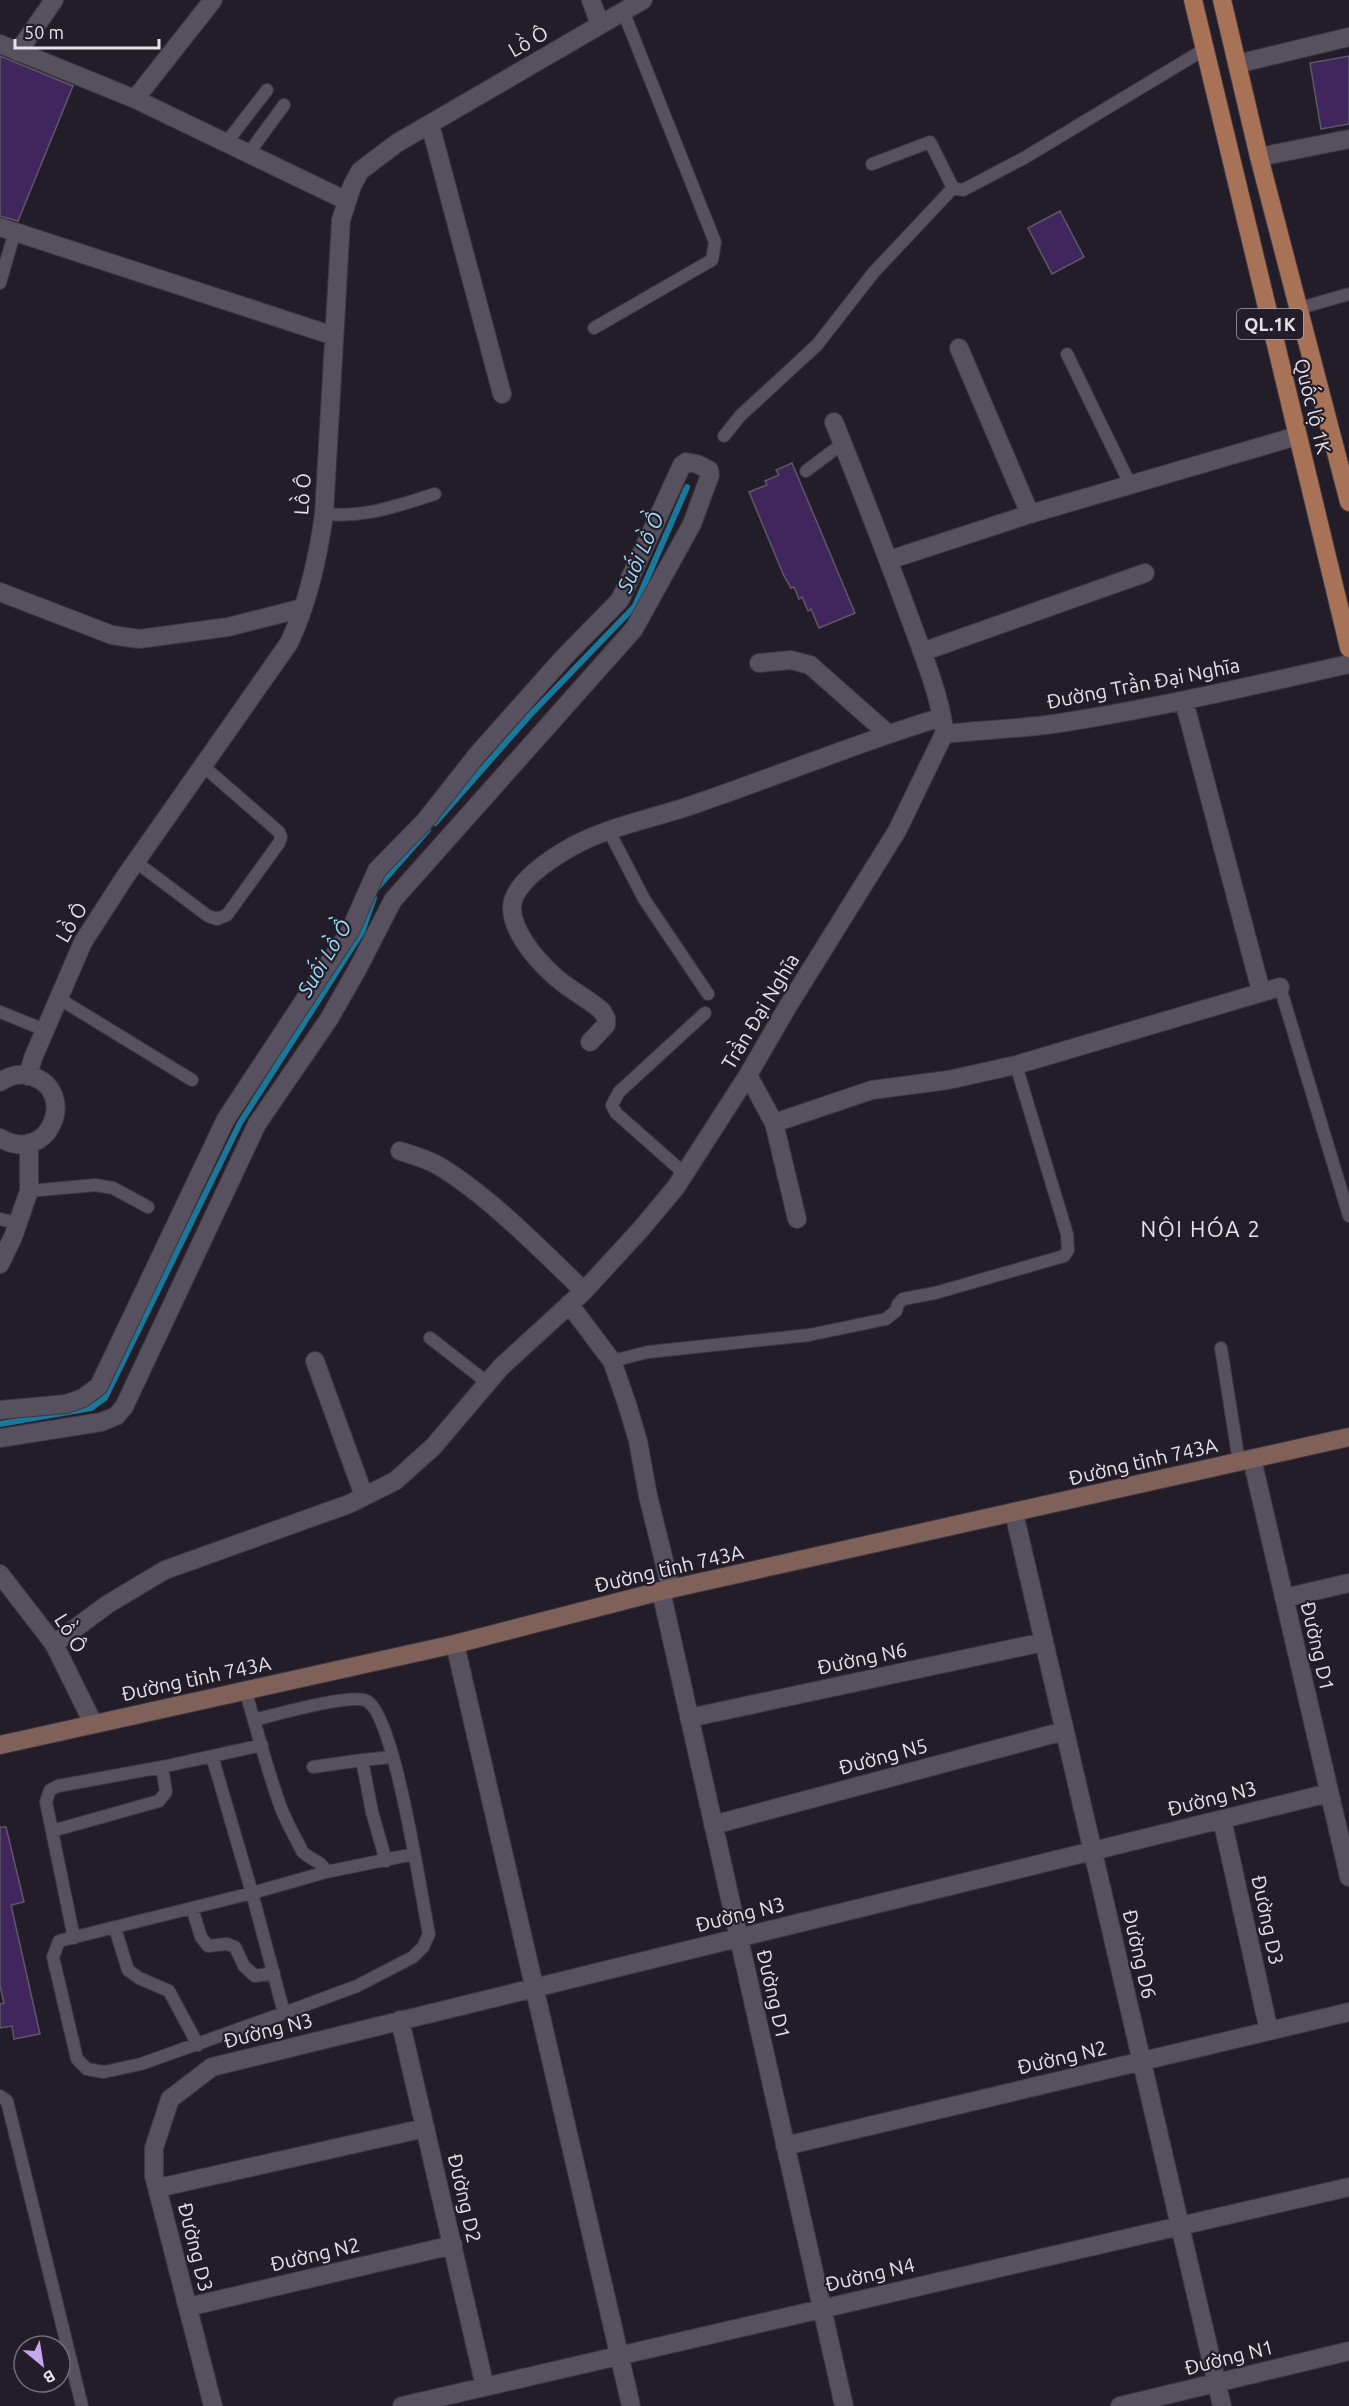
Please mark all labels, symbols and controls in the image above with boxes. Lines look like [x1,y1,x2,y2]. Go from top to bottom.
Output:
scale bar [15,12,159,50]
street label: Lồ Ô [503,18,552,61]
text: 50 m [24,22,64,42]
road number: QL.1K [1237,309,1303,339]
street label: Quốc lộ 1K [1290,355,1339,456]
street label: Lồ Ô [286,472,315,516]
water label: Suối Lồ Ồ [606,506,668,597]
street label: Đường Trần Đại Nghĩa [1044,650,1241,713]
street label: Lồ Ô [48,897,91,946]
water label: Suối Lồ Ồ [287,912,356,1002]
street label: Trần Đại Nghĩa [714,948,804,1073]
district label: NỘI HÓA 2 [1141,1215,1261,1241]
street label: Đường tỉnh 743A [1066,1433,1220,1489]
street label: Đường tỉnh 743A [592,1540,746,1596]
street label: Đường D1 [1297,1599,1339,1693]
street label: Lồ Ô [50,1608,94,1657]
street label: Đường N6 [815,1637,909,1679]
street label: Đường tỉnh 743A [119,1651,273,1705]
street label: Đường N5 [836,1733,930,1779]
street label: Đường N3 [1165,1776,1259,1820]
street label: Đường D3 [1247,1873,1289,1967]
street label: Đường N3 [693,1892,787,1936]
street label: Đường D6 [1119,1907,1161,2001]
street label: Đường D1 [753,1947,795,2041]
street label: Đường N3 [221,2008,315,2052]
street label: Đường N2 [1015,2036,1109,2078]
street label: Đường D2 [444,2151,486,2245]
street label: Đường D3 [174,2200,218,2294]
street label: Đường N2 [268,2233,362,2275]
street label: Đường N4 [823,2253,917,2295]
north arrow [12,2334,72,2394]
street label: Đường N1 [1182,2335,1276,2379]
text: B [40,2367,59,2387]

